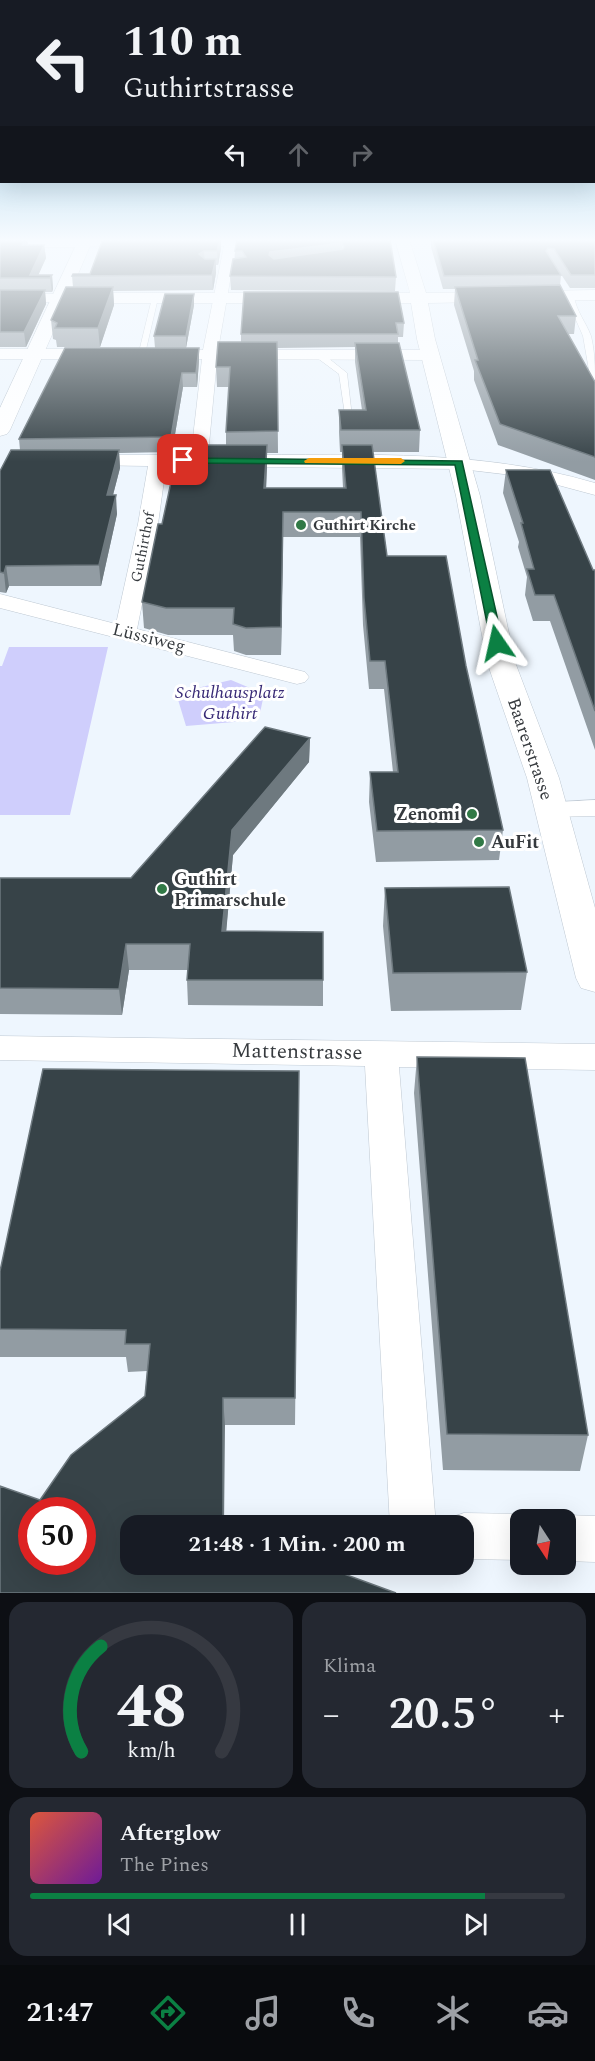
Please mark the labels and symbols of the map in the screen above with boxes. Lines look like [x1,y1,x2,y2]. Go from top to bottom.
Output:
pin [157,434,208,485]
street label: Guthirthof [125,508,161,584]
place label: Guthirt Kirche [313,514,416,537]
marker: Guthirt Kirche [294,518,308,532]
position arrow [465,611,529,675]
street label: Lüssiweg [110,616,188,660]
park label: Schulhausplatz Guthirt [175,679,285,727]
street label: Baarerstrasse [500,694,560,804]
place label: Zenomi [395,801,460,828]
marker: Zenomi [465,807,479,821]
place label: AuFit [491,829,539,856]
marker: AuFit [472,835,486,849]
place label: Guthirt Primarschule [174,866,286,914]
marker: Guthirt Primarschule [155,882,169,896]
street label: Mattenstrasse [231,1035,363,1069]
speed limit sign: 50 [18,1497,96,1575]
north arrow [510,1509,576,1575]

